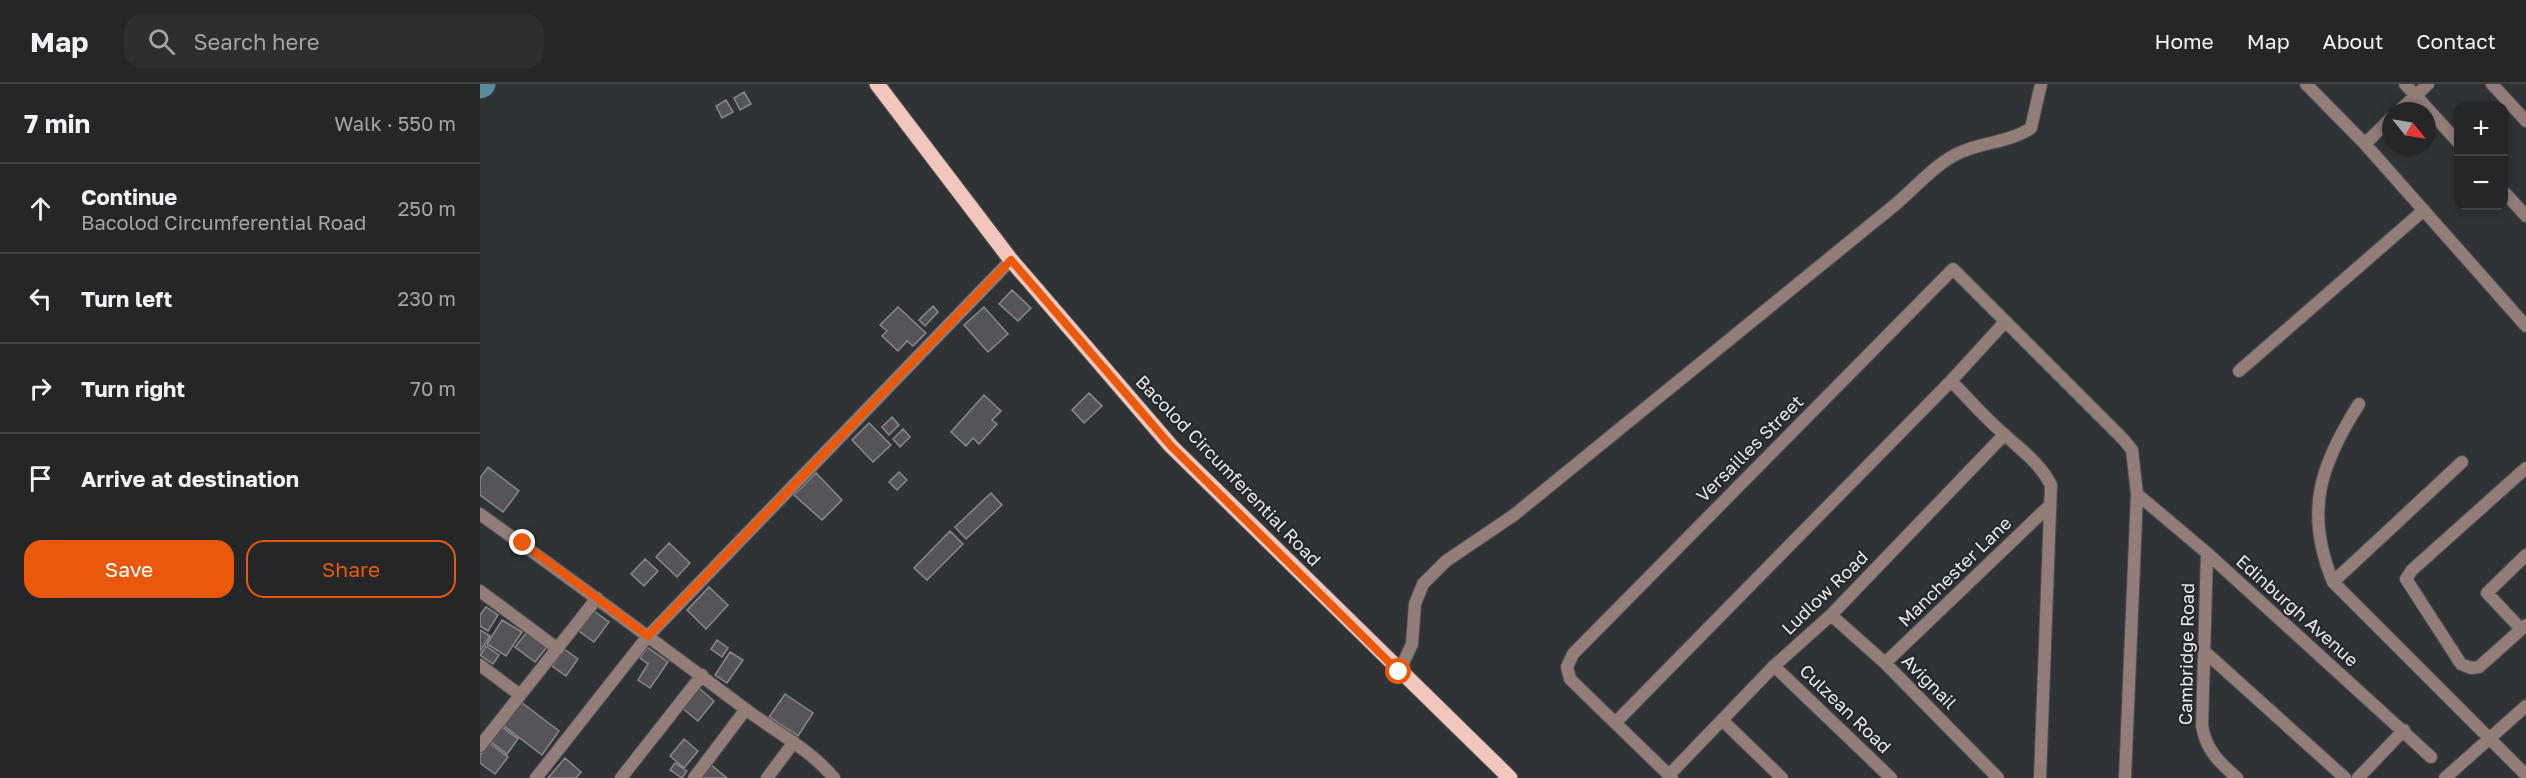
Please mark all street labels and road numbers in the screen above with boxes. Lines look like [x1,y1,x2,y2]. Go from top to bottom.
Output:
street label: Bacolod Circumferential Road [1132,370,1326,570]
street label: Versailles Street [1691,390,1807,506]
street label: Manchester Lane [1893,512,2015,631]
street label: Ludlow Road [1777,546,1872,639]
street label: Edinburgh Avenue [2232,550,2363,671]
street label: Cambridge Road [2174,583,2198,725]
street label: Avignail [1898,649,1962,714]
street label: Culzean Road [1795,659,1896,757]

